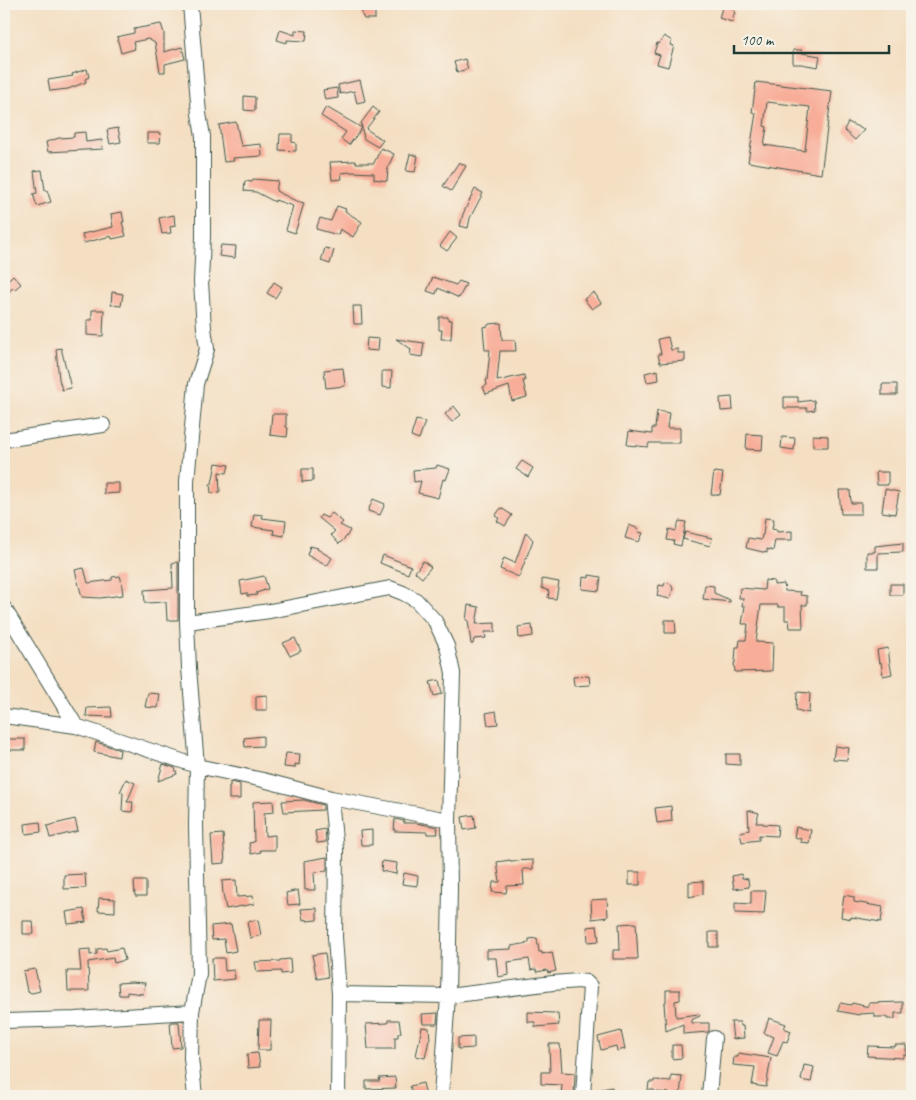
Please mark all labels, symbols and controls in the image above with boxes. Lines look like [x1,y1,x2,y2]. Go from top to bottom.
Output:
scale bar [734,22,888,54]
text: 100 m [741,31,775,50]

